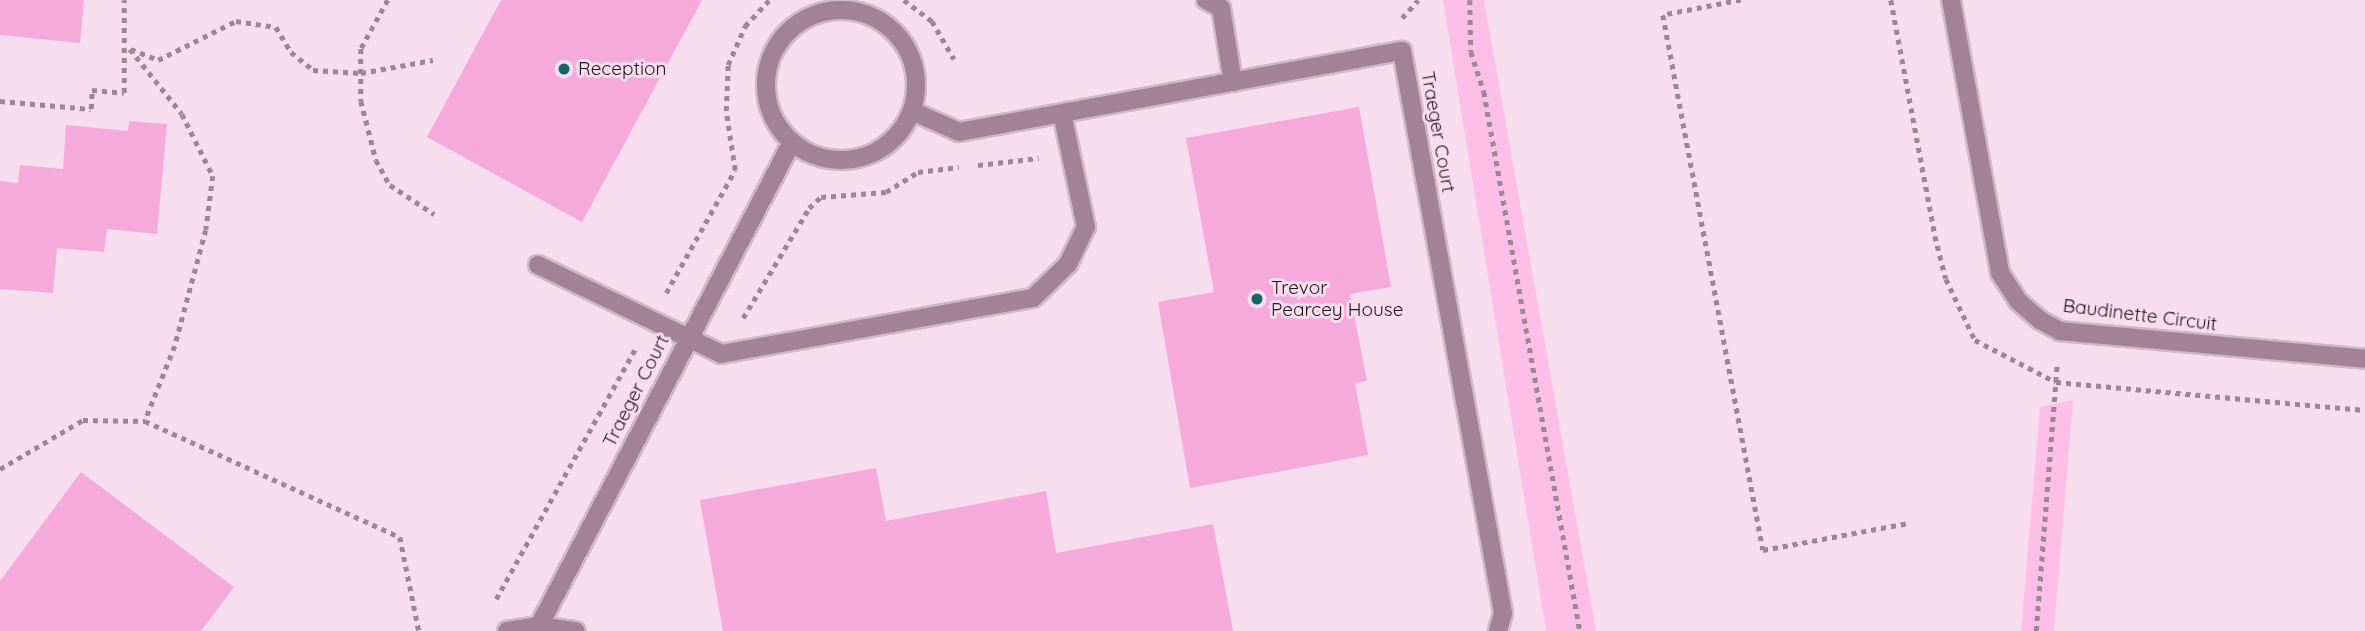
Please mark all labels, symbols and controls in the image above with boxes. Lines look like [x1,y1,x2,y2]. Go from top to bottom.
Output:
place label: Reception [578,58,666,80]
marker: Reception [556,61,572,77]
street label: Traeger Court [1416,70,1460,194]
place label: Trevor Pearcey House [1271,277,1403,321]
marker: Trevor Pearcey House [1249,291,1265,307]
street label: Baudinette Circuit [2062,294,2218,336]
street label: Traeger Court [598,331,674,451]

